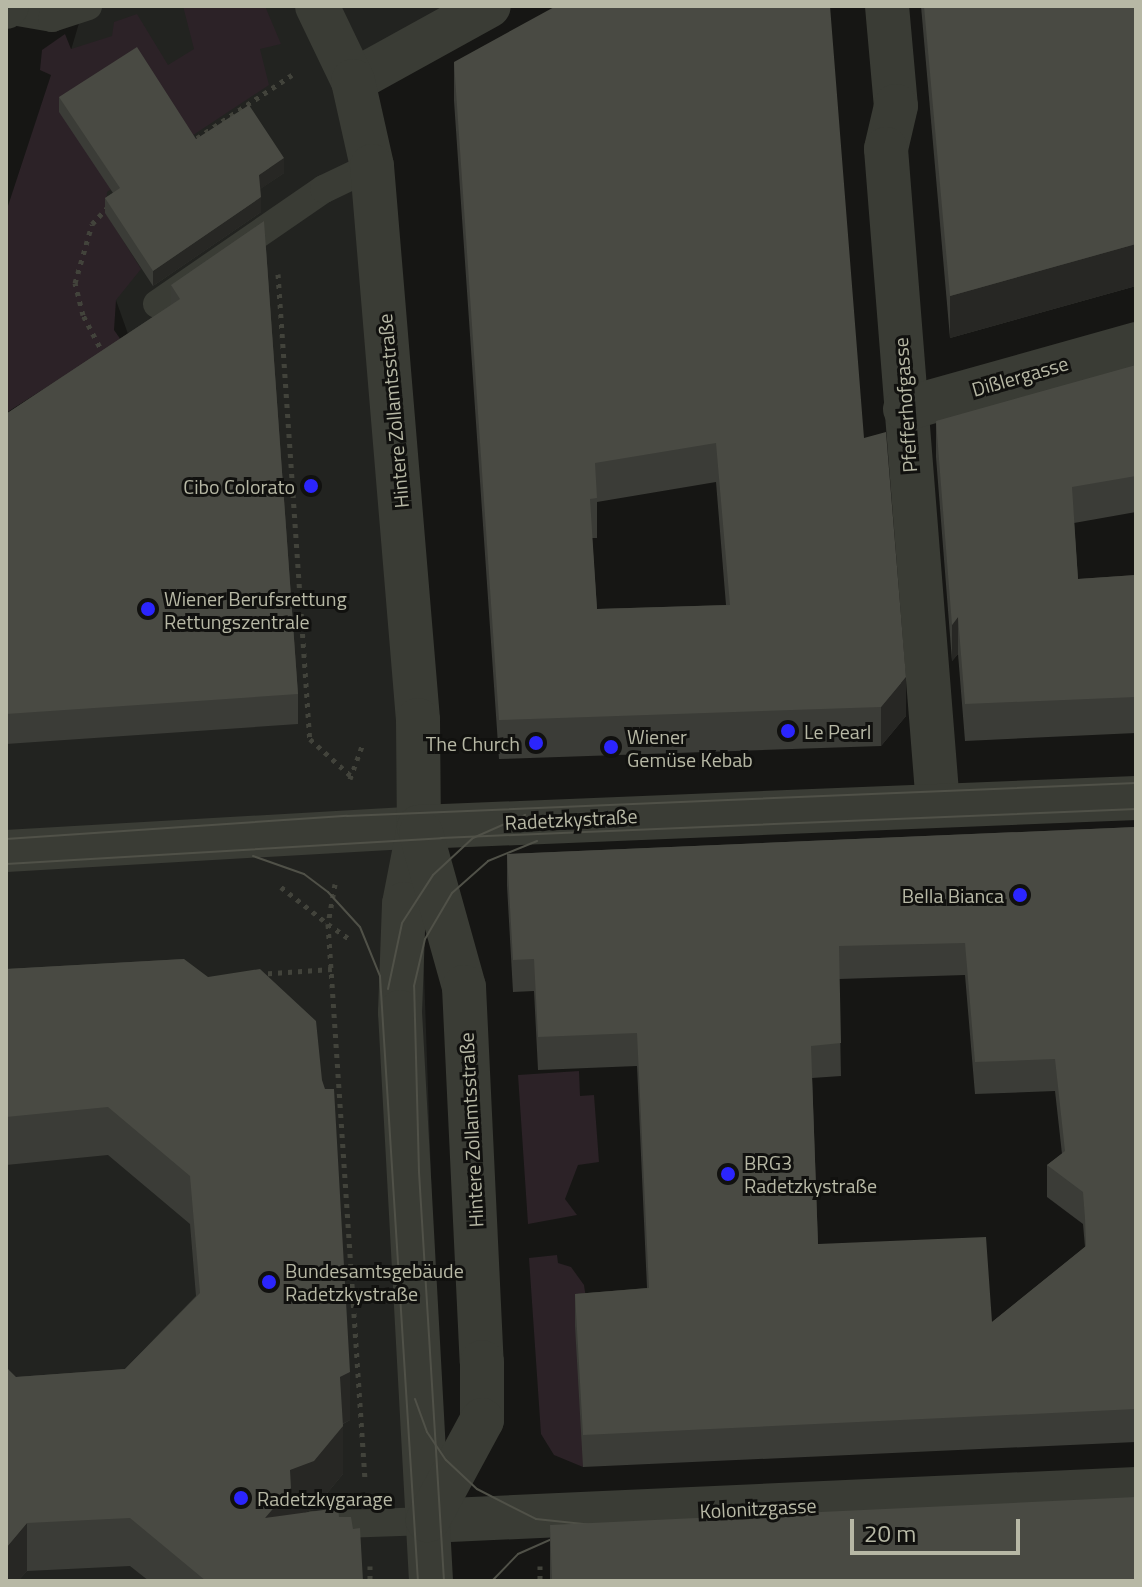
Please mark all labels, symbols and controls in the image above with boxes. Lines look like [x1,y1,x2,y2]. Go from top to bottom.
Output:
street label: Hintere Zollamtsstraße [373,313,413,509]
street label: Pfefferhofgasse [888,337,922,473]
street label: Dißlergasse [969,351,1071,401]
place label: Cibo Colorato [183,474,295,498]
marker: Cibo Colorato [302,477,320,495]
place label: Wiener Berufsrettung Rettungszentrale [164,586,347,633]
marker: Wiener Berufsrettung Rettungszentrale [139,600,157,618]
place label: Le Pearl [804,719,871,743]
marker: Le Pearl [779,722,797,740]
place label: Wiener Gemüse Kebab [627,724,753,771]
place label: The Church [426,731,520,755]
marker: The Church [527,734,545,752]
marker: Wiener Gemüse Kebab [602,738,620,756]
street label: Radetzkystraße [504,804,638,834]
place label: Bella Bianca [902,883,1004,907]
marker: Bella Bianca [1011,886,1029,904]
street label: Hintere Zollamtsstraße [454,1032,488,1228]
place label: BRG3 Radetzkystraße [744,1150,877,1197]
marker: BRG3 Radetzkystraße [719,1165,737,1183]
place label: Bundesamtsgebäude Radetzkystraße [285,1258,464,1305]
marker: Bundesamtsgebäude Radetzkystraße [260,1273,278,1291]
place label: Radetzkygarage [257,1486,393,1510]
marker: Radetzkygarage [232,1489,250,1507]
street label: Kolonitzgasse [699,1493,817,1523]
scale bar [854,1503,1024,1553]
text: 20 m [864,1515,916,1551]

